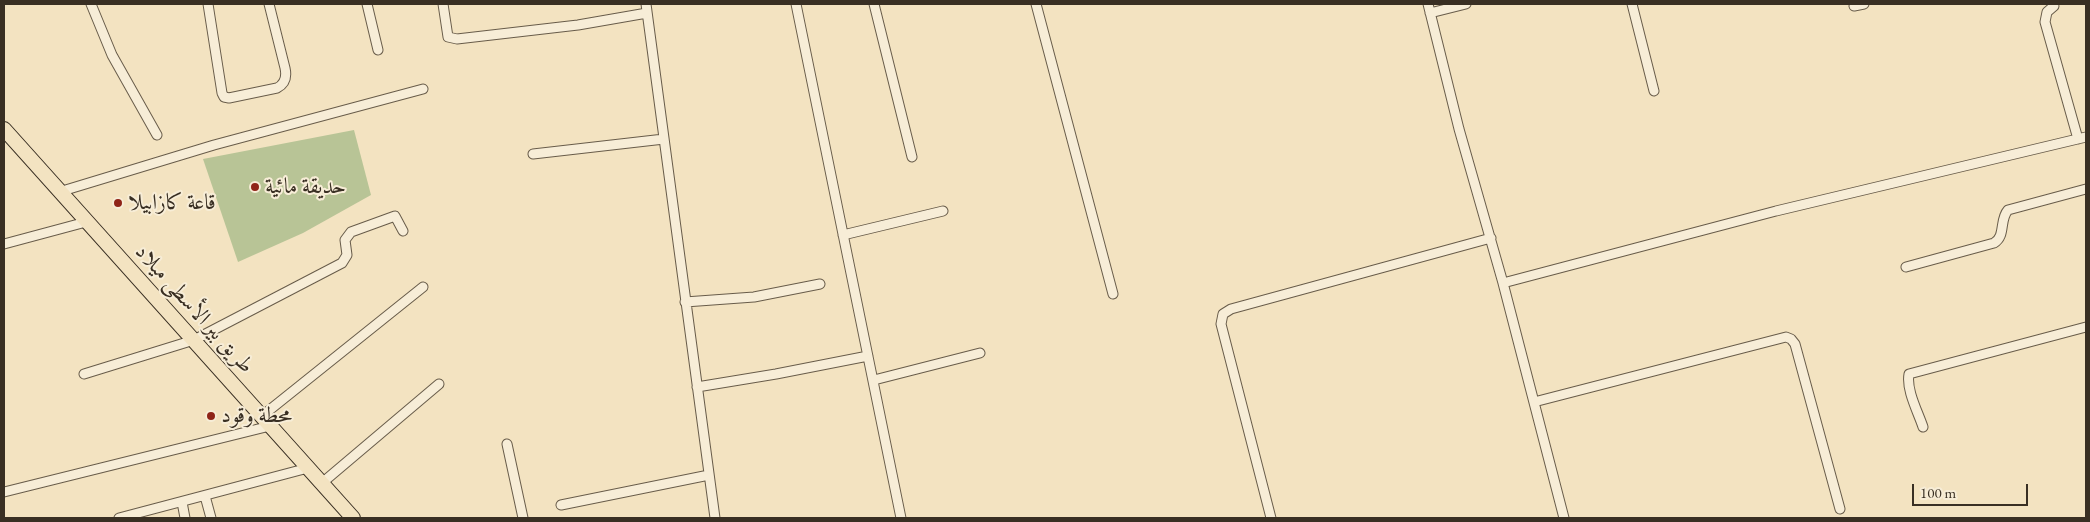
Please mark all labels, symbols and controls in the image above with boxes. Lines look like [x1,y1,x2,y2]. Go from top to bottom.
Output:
place label: حديقة مائية [265,174,346,200]
marker: حديقة مائية [249,181,261,193]
place label: قاعة كازابيلا [128,190,216,216]
marker: قاعة كازابيلا [112,197,124,209]
street label: طريق بير الأسطى ميلاد [129,239,259,379]
place label: محطة وقود [221,403,292,429]
marker: محطة وقود [205,410,217,422]
scale bar [1915,474,2031,506]
text: 100 m [1920,483,1956,502]

